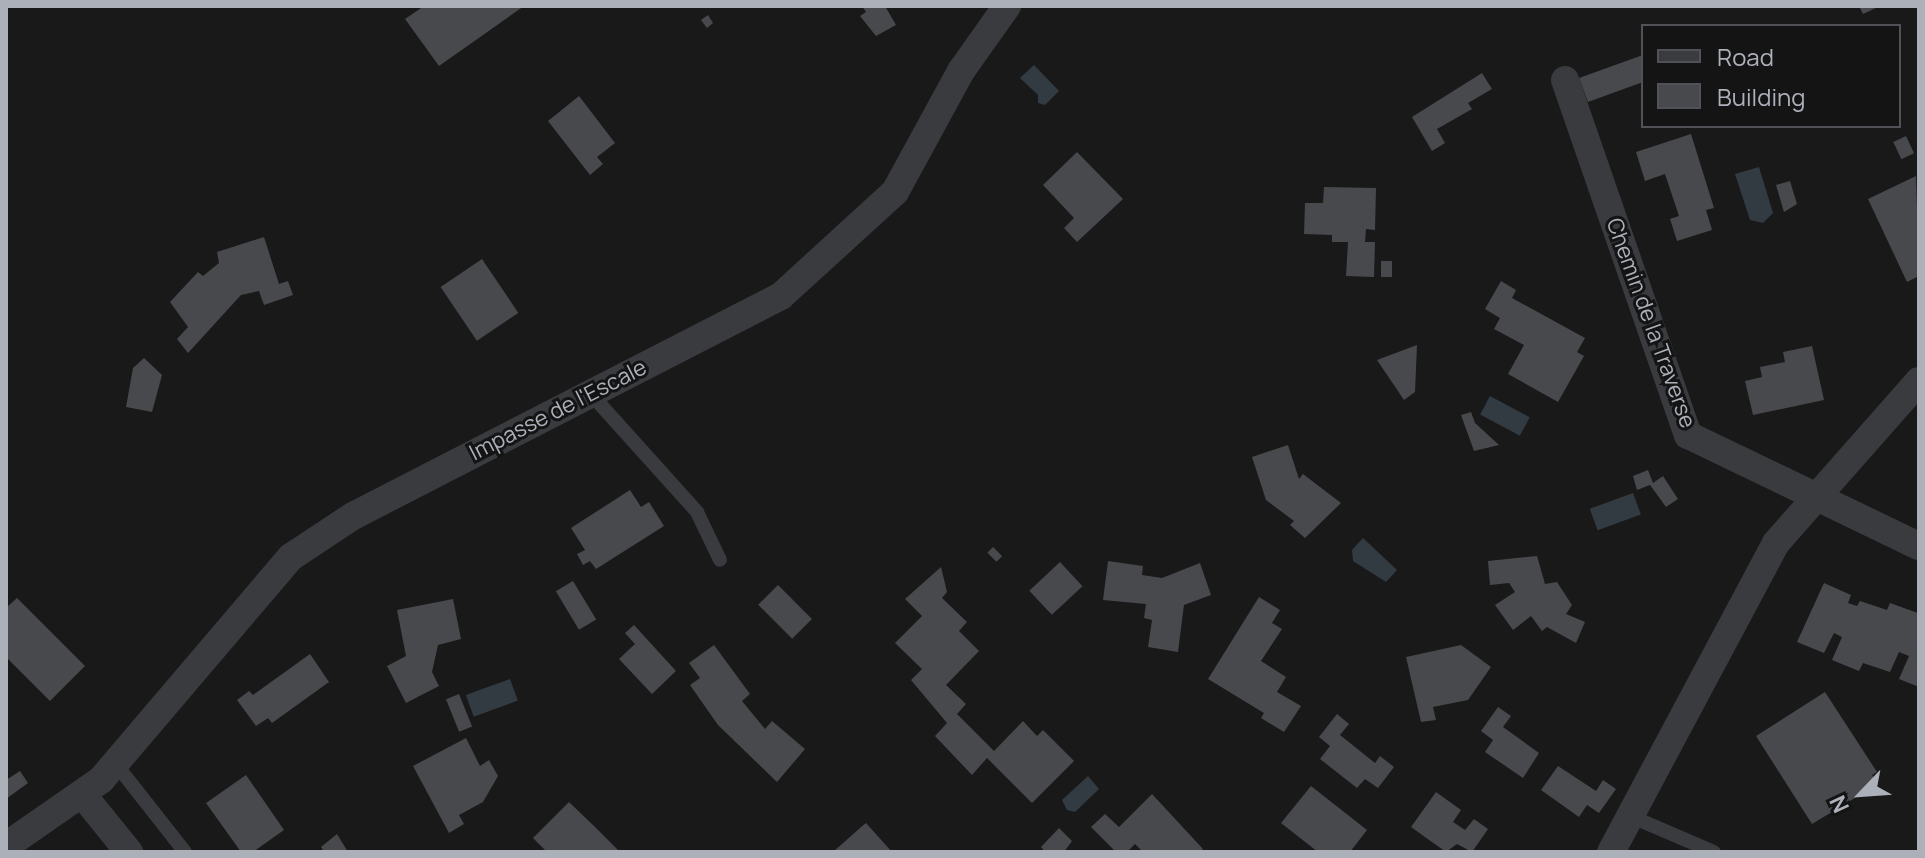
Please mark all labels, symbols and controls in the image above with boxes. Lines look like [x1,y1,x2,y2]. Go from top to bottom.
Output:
legend [1641,24,1901,128]
text: Road [1717,40,1774,73]
text: Building [1717,80,1805,113]
street label: Chemin de la Traverse [1601,214,1701,432]
street label: Impasse de l'Escale [465,354,651,466]
north arrow [1821,754,1901,834]
text: N [1822,791,1856,818]

